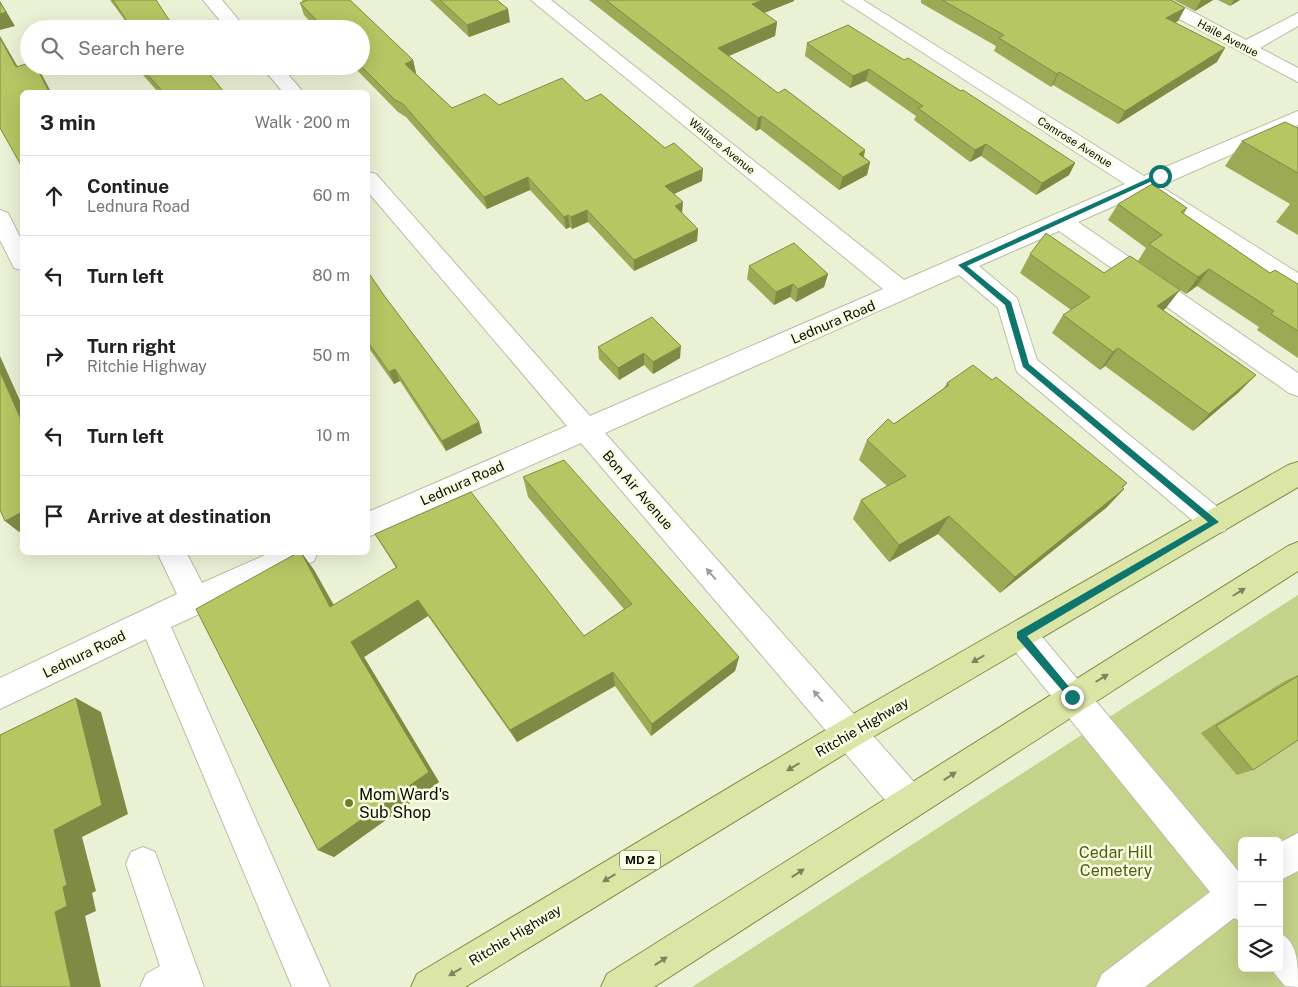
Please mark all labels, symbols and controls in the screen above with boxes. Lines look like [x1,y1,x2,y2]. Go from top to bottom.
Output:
street label: Haile Avenue [1196,17,1260,59]
search box [20,20,370,75]
icon: search [38,34,66,62]
text: Search here [78,37,185,59]
text: 3 min [40,110,96,135]
text: Walk · 200 m [255,113,350,132]
street label: Camrose Avenue [1035,114,1115,170]
street label: Wallace Avenue [687,116,757,176]
route start [1149,165,1172,188]
text: Continue [87,175,169,197]
icon: ahead [40,182,68,210]
text: 60 m [313,186,350,205]
text: Lednura Road [87,197,190,216]
icon: left [40,262,68,290]
text: Turn left [87,265,164,287]
text: 80 m [312,266,350,285]
street label: Lednura Road [788,297,878,347]
text: Turn right [87,335,176,357]
icon: right [40,342,68,370]
text: 50 m [312,346,350,365]
text: Ritchie Highway [87,357,207,376]
icon: left [40,422,68,450]
text: Turn left [87,425,164,447]
text: 10 m [316,426,350,445]
street label: Bon Air Avenue [599,447,677,533]
street label: Lednura Road [418,457,506,509]
icon: arrive [40,502,68,530]
text: Arrive at destination [87,505,271,527]
one-way arrow [705,568,717,580]
one-way arrow [1233,587,1246,597]
street label: Lednura Road [40,627,128,681]
one-way arrow [972,655,985,664]
one-way arrow [1095,674,1108,683]
route end [1061,686,1084,709]
one-way arrow [812,691,824,703]
street label: Ritchie Highway [813,694,912,760]
one-way arrow [787,763,800,772]
one-way arrow [944,771,957,780]
place label: Mom Ward's Sub Shop [359,785,449,822]
marker: Mom Ward's Sub Shop [343,797,355,809]
map controls [1238,837,1283,972]
button: + [1238,837,1283,882]
park label: Cedar Hill Cemetery [1079,843,1153,880]
road number: MD 2 [620,850,660,870]
one-way arrow [791,868,805,878]
one-way arrow [603,874,616,883]
button: − [1238,882,1283,927]
street label: Ritchie Highway [466,901,564,969]
button: layers [1238,927,1283,972]
one-way arrow [654,956,668,965]
one-way arrow [449,967,462,976]

